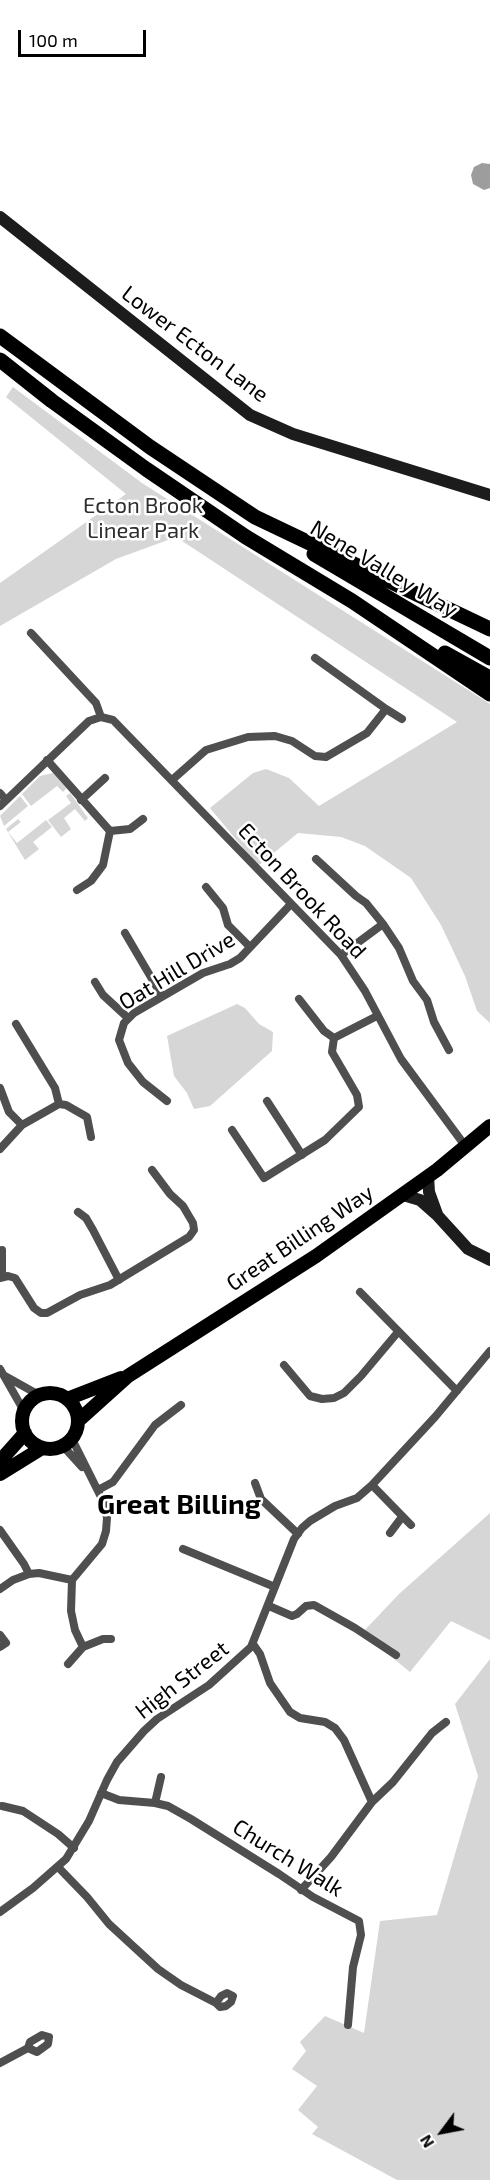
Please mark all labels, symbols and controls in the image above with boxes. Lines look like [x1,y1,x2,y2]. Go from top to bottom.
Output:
scale bar [21,18,148,56]
text: 100 m [29,29,78,51]
street label: Lower Ecton Lane [116,280,274,408]
park label: Ecton Brook Linear Park [83,493,203,544]
street label: Nene Valley Way [305,515,463,623]
street label: Ecton Brook Road [232,818,372,964]
street label: Oat Hill Drive [114,926,240,1016]
street label: Great Billing Way [222,1179,378,1297]
district label: Great Billing [97,1488,261,1522]
street label: High Street [130,1635,234,1725]
street label: Church Walk [228,1814,348,1902]
north arrow [412,2102,472,2162]
text: N [415,2132,437,2152]

